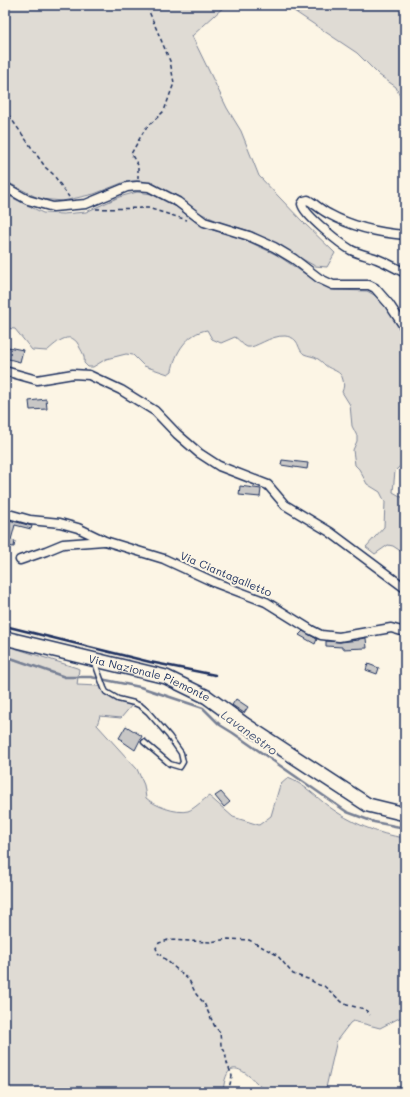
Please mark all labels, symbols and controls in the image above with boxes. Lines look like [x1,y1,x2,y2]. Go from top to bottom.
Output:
street label: Via Ciantagalletto [178,547,275,600]
street label: Via Nazionale Piemonte [87,650,213,705]
water label: Lavanestro [218,706,281,758]

